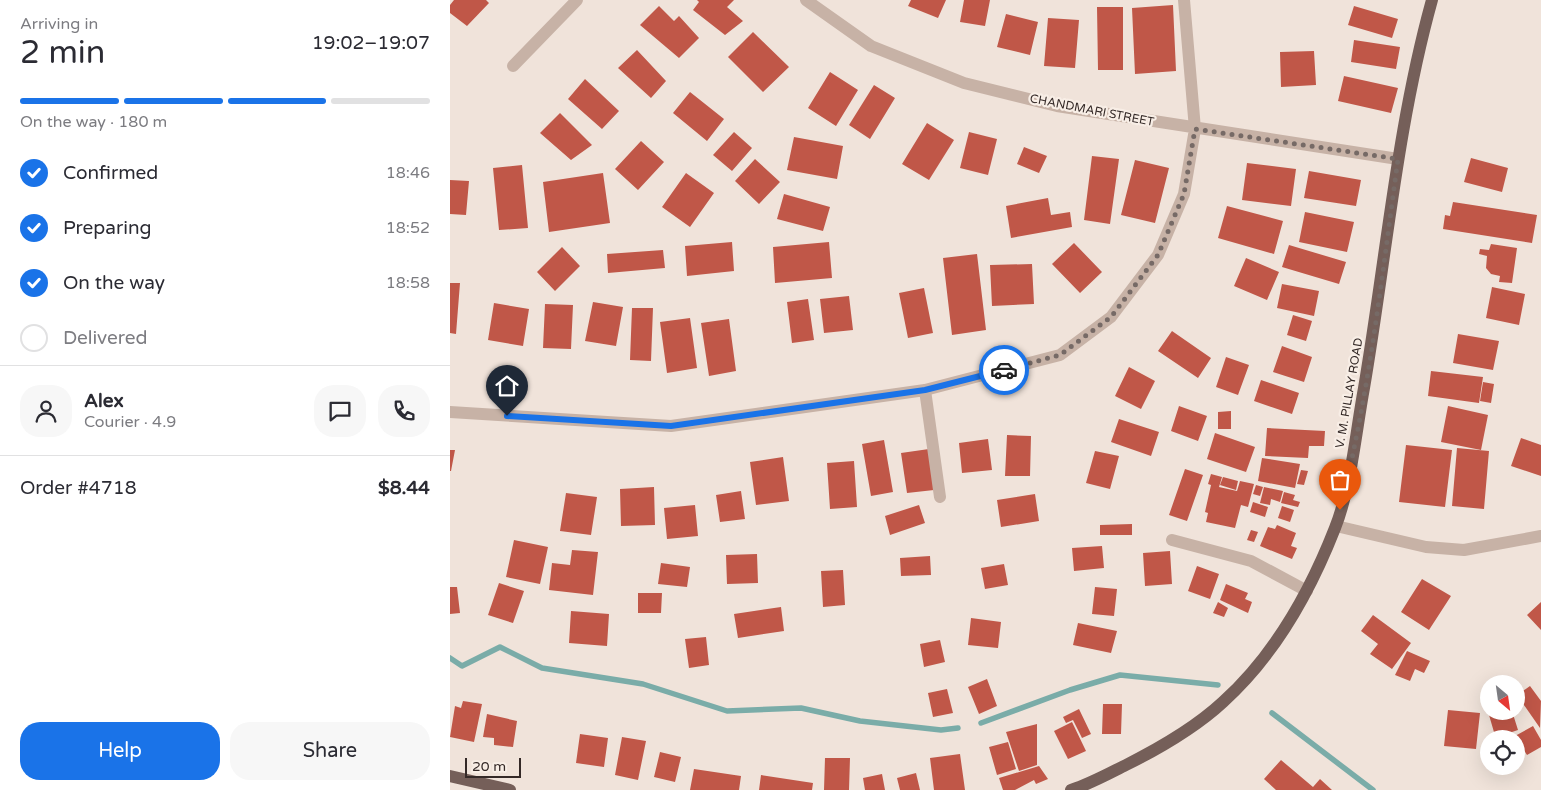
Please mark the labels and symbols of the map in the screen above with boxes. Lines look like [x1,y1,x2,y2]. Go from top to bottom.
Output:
street label: CHANDMARI STREET [1029,91,1156,129]
street label: V. M. PILLAY ROAD [1332,337,1366,449]
courier [979,345,1029,395]
pin [486,365,528,416]
pin [1319,459,1361,510]
north arrow [1480,675,1525,720]
scale bar [465,755,521,778]

